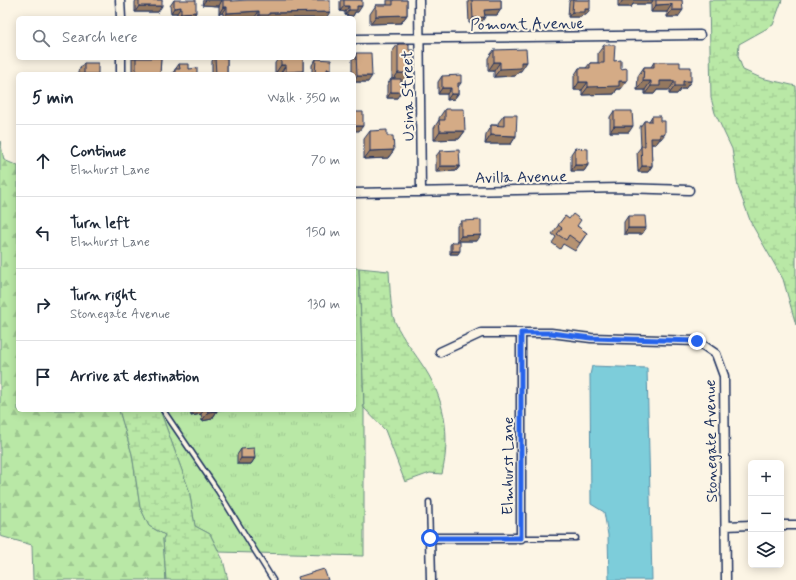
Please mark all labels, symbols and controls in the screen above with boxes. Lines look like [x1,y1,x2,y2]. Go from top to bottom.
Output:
street label: Pomont Avenue [470,13,585,36]
search box [16,16,356,60]
icon: search [30,27,52,49]
text: Search here [62,28,138,48]
street label: Usina Street [397,50,420,142]
text: 5 min [32,87,74,109]
text: Walk · 350 m [267,90,340,107]
text: Continue [70,142,126,162]
icon: ahead [32,150,54,172]
text: 70 m [311,152,340,169]
text: Elmhurst Lane [70,162,150,179]
street label: Avilla Avenue [475,166,567,189]
text: Turn left [70,214,130,234]
icon: left [32,222,54,244]
text: 150 m [306,224,340,241]
text: Elmhurst Lane [70,234,150,251]
text: Turn right [70,286,137,306]
icon: right [32,294,54,316]
text: 130 m [307,296,340,313]
text: Stonegate Avenue [70,306,170,323]
route end [688,332,706,350]
icon: arrive [32,366,54,388]
text: Arrive at destination [70,367,199,387]
street label: Stonegate Avenue [700,379,723,503]
street label: Elmhurst Lane [498,417,519,515]
map controls [748,460,784,568]
button: + [748,460,784,496]
button: − [748,496,784,532]
route start [421,529,439,547]
button: layers [748,532,784,568]

